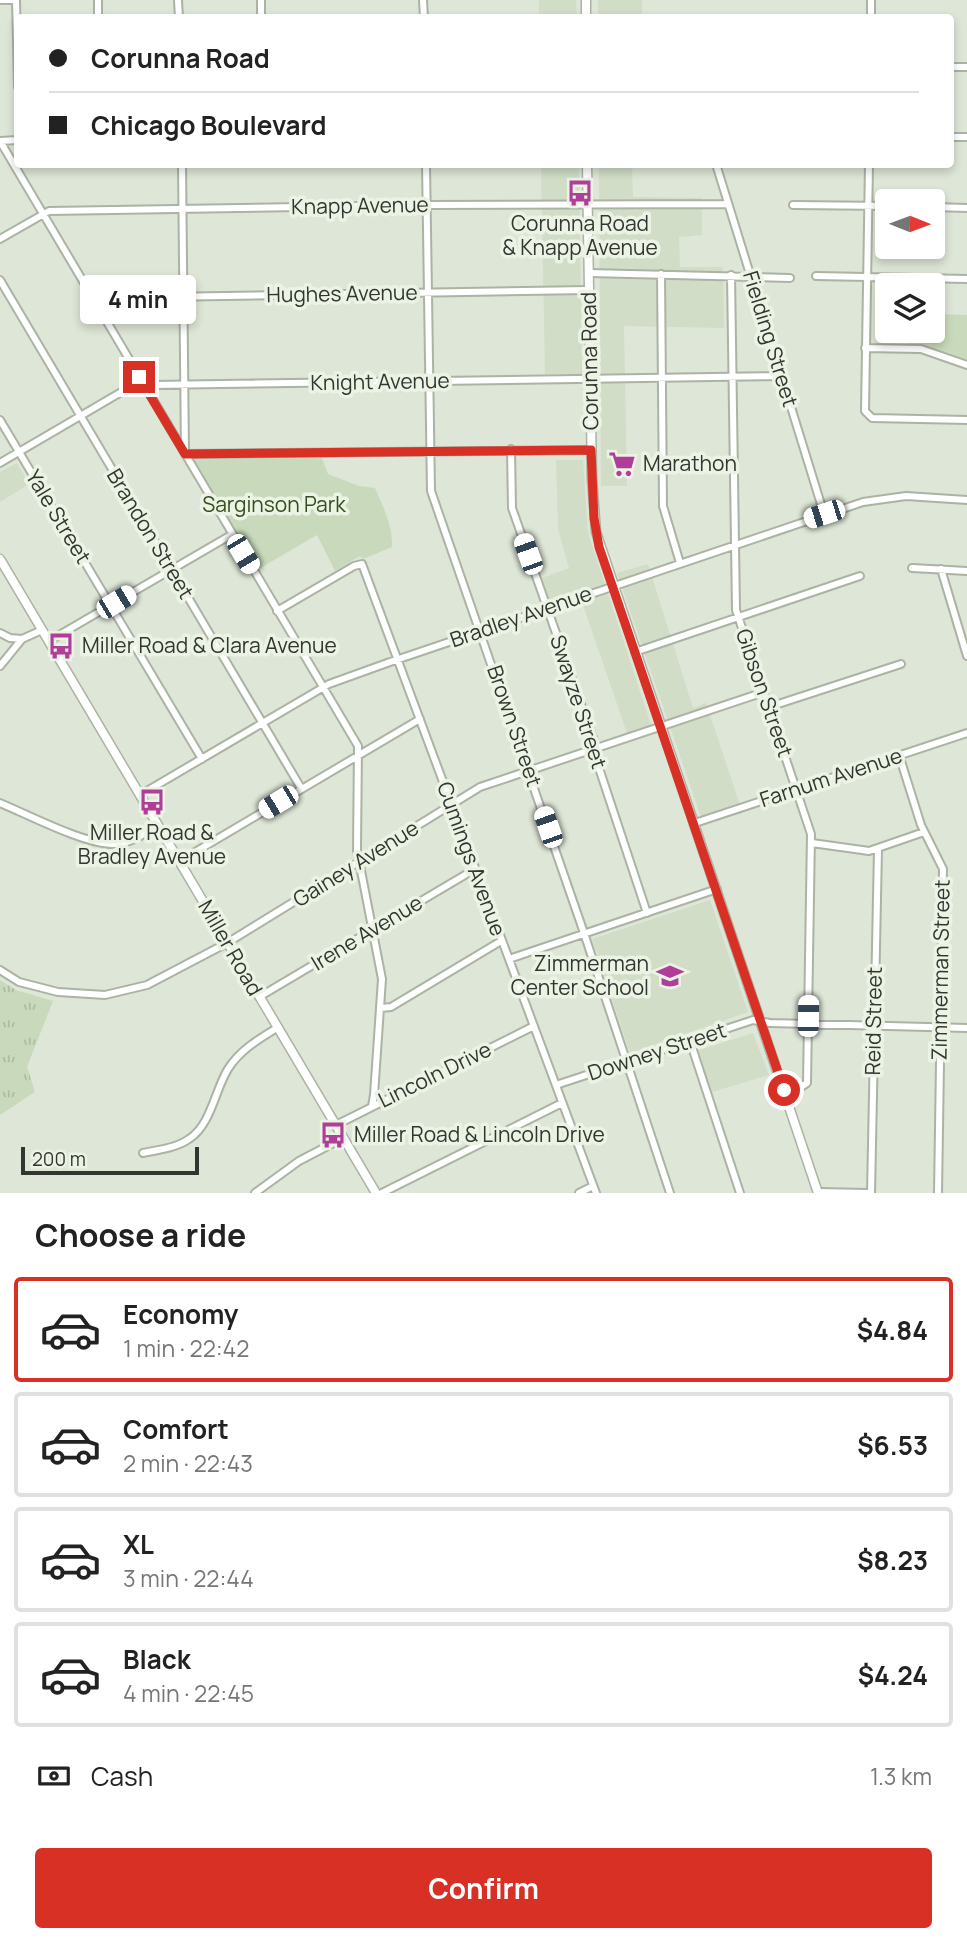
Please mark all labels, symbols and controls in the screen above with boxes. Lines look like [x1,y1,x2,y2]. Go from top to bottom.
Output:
text: Corunna Road [91,40,270,76]
text: Chicago Boulevard [91,107,327,143]
bus stop icon: Corunna Road & Knapp Avenue [565,178,595,208]
north arrow [875,189,945,259]
map controls [875,189,945,343]
street label: Knapp Avenue [291,190,429,220]
place label: Corunna Road & Knapp Avenue [502,209,658,261]
street label: Fielding Street [737,267,805,410]
button: layers [875,273,945,343]
callout: 4 min [81,276,197,324]
street label: Hughes Avenue [266,278,418,308]
text: 4 min [108,283,168,315]
street label: Corunna Road [574,292,604,430]
route end [123,361,155,393]
street label: Knight Avenue [310,366,450,396]
supermarket icon: Marathon [607,449,637,479]
place label: Marathon [643,449,737,477]
street label: Brandon Street [101,463,201,604]
street label: Yale Street [20,464,98,569]
park label: Sarginson Park [202,490,346,518]
car [801,498,848,530]
car [224,531,263,577]
car [511,531,546,577]
street label: Bradley Avenue [446,579,595,653]
car [93,582,140,622]
street label: Gibson Street [730,625,800,761]
bus stop icon: Miller Road & Clara Avenue [46,631,76,661]
place label: Miller Road & Clara Avenue [82,631,337,659]
street label: Swayze Street [544,631,614,772]
street label: Brown Street [481,661,549,790]
street label: Farnum Avenue [756,741,906,813]
street label: Cumings Avenue [431,778,513,940]
car [255,782,302,822]
bus stop icon: Miller Road & Bradley Avenue [137,787,167,817]
car [532,804,565,850]
street label: Gainey Avenue [287,813,424,913]
place label: Miller Road & Bradley Avenue [78,818,226,870]
street label: Zimmerman Street [924,879,956,1061]
street label: Irene Avenue [306,888,427,976]
street label: Miller Road [192,895,270,1000]
place label: Zimmerman Center School [511,949,649,1001]
school or university icon: Zimmerman Center School [655,961,685,991]
street label: Reid Street [858,966,888,1076]
car [798,995,819,1037]
street label: Downey Street [584,1016,729,1087]
street label: Lincoln Drive [373,1035,496,1114]
route start [768,1074,800,1106]
bus stop icon: Miller Road & Lincoln Drive [318,1120,348,1150]
place label: Miller Road & Lincoln Drive [354,1120,605,1148]
scale bar [21,1144,200,1176]
text: 200 m [32,1146,86,1172]
text: Choose a ride [35,1213,246,1257]
text: Economy [123,1296,238,1332]
icon: car [39,1298,102,1361]
text: $4.84 [857,1312,928,1348]
text: 1 min · 22:42 [123,1332,249,1364]
text: Comfort [123,1411,229,1447]
icon: car [39,1413,102,1476]
text: $6.53 [857,1427,928,1463]
text: 2 min · 22:43 [123,1447,253,1479]
text: XL [123,1526,154,1562]
icon: car [39,1528,102,1591]
text: $8.23 [857,1542,928,1578]
text: 3 min · 22:44 [123,1562,254,1594]
text: Black [123,1641,191,1677]
icon: car [39,1643,102,1706]
text: $4.24 [858,1657,928,1693]
text: 4 min · 22:45 [123,1677,254,1709]
icon: cash [35,1757,73,1795]
text: Cash [91,1758,153,1794]
text: 1.3 km [870,1760,932,1792]
button: Confirm [35,1848,932,1928]

